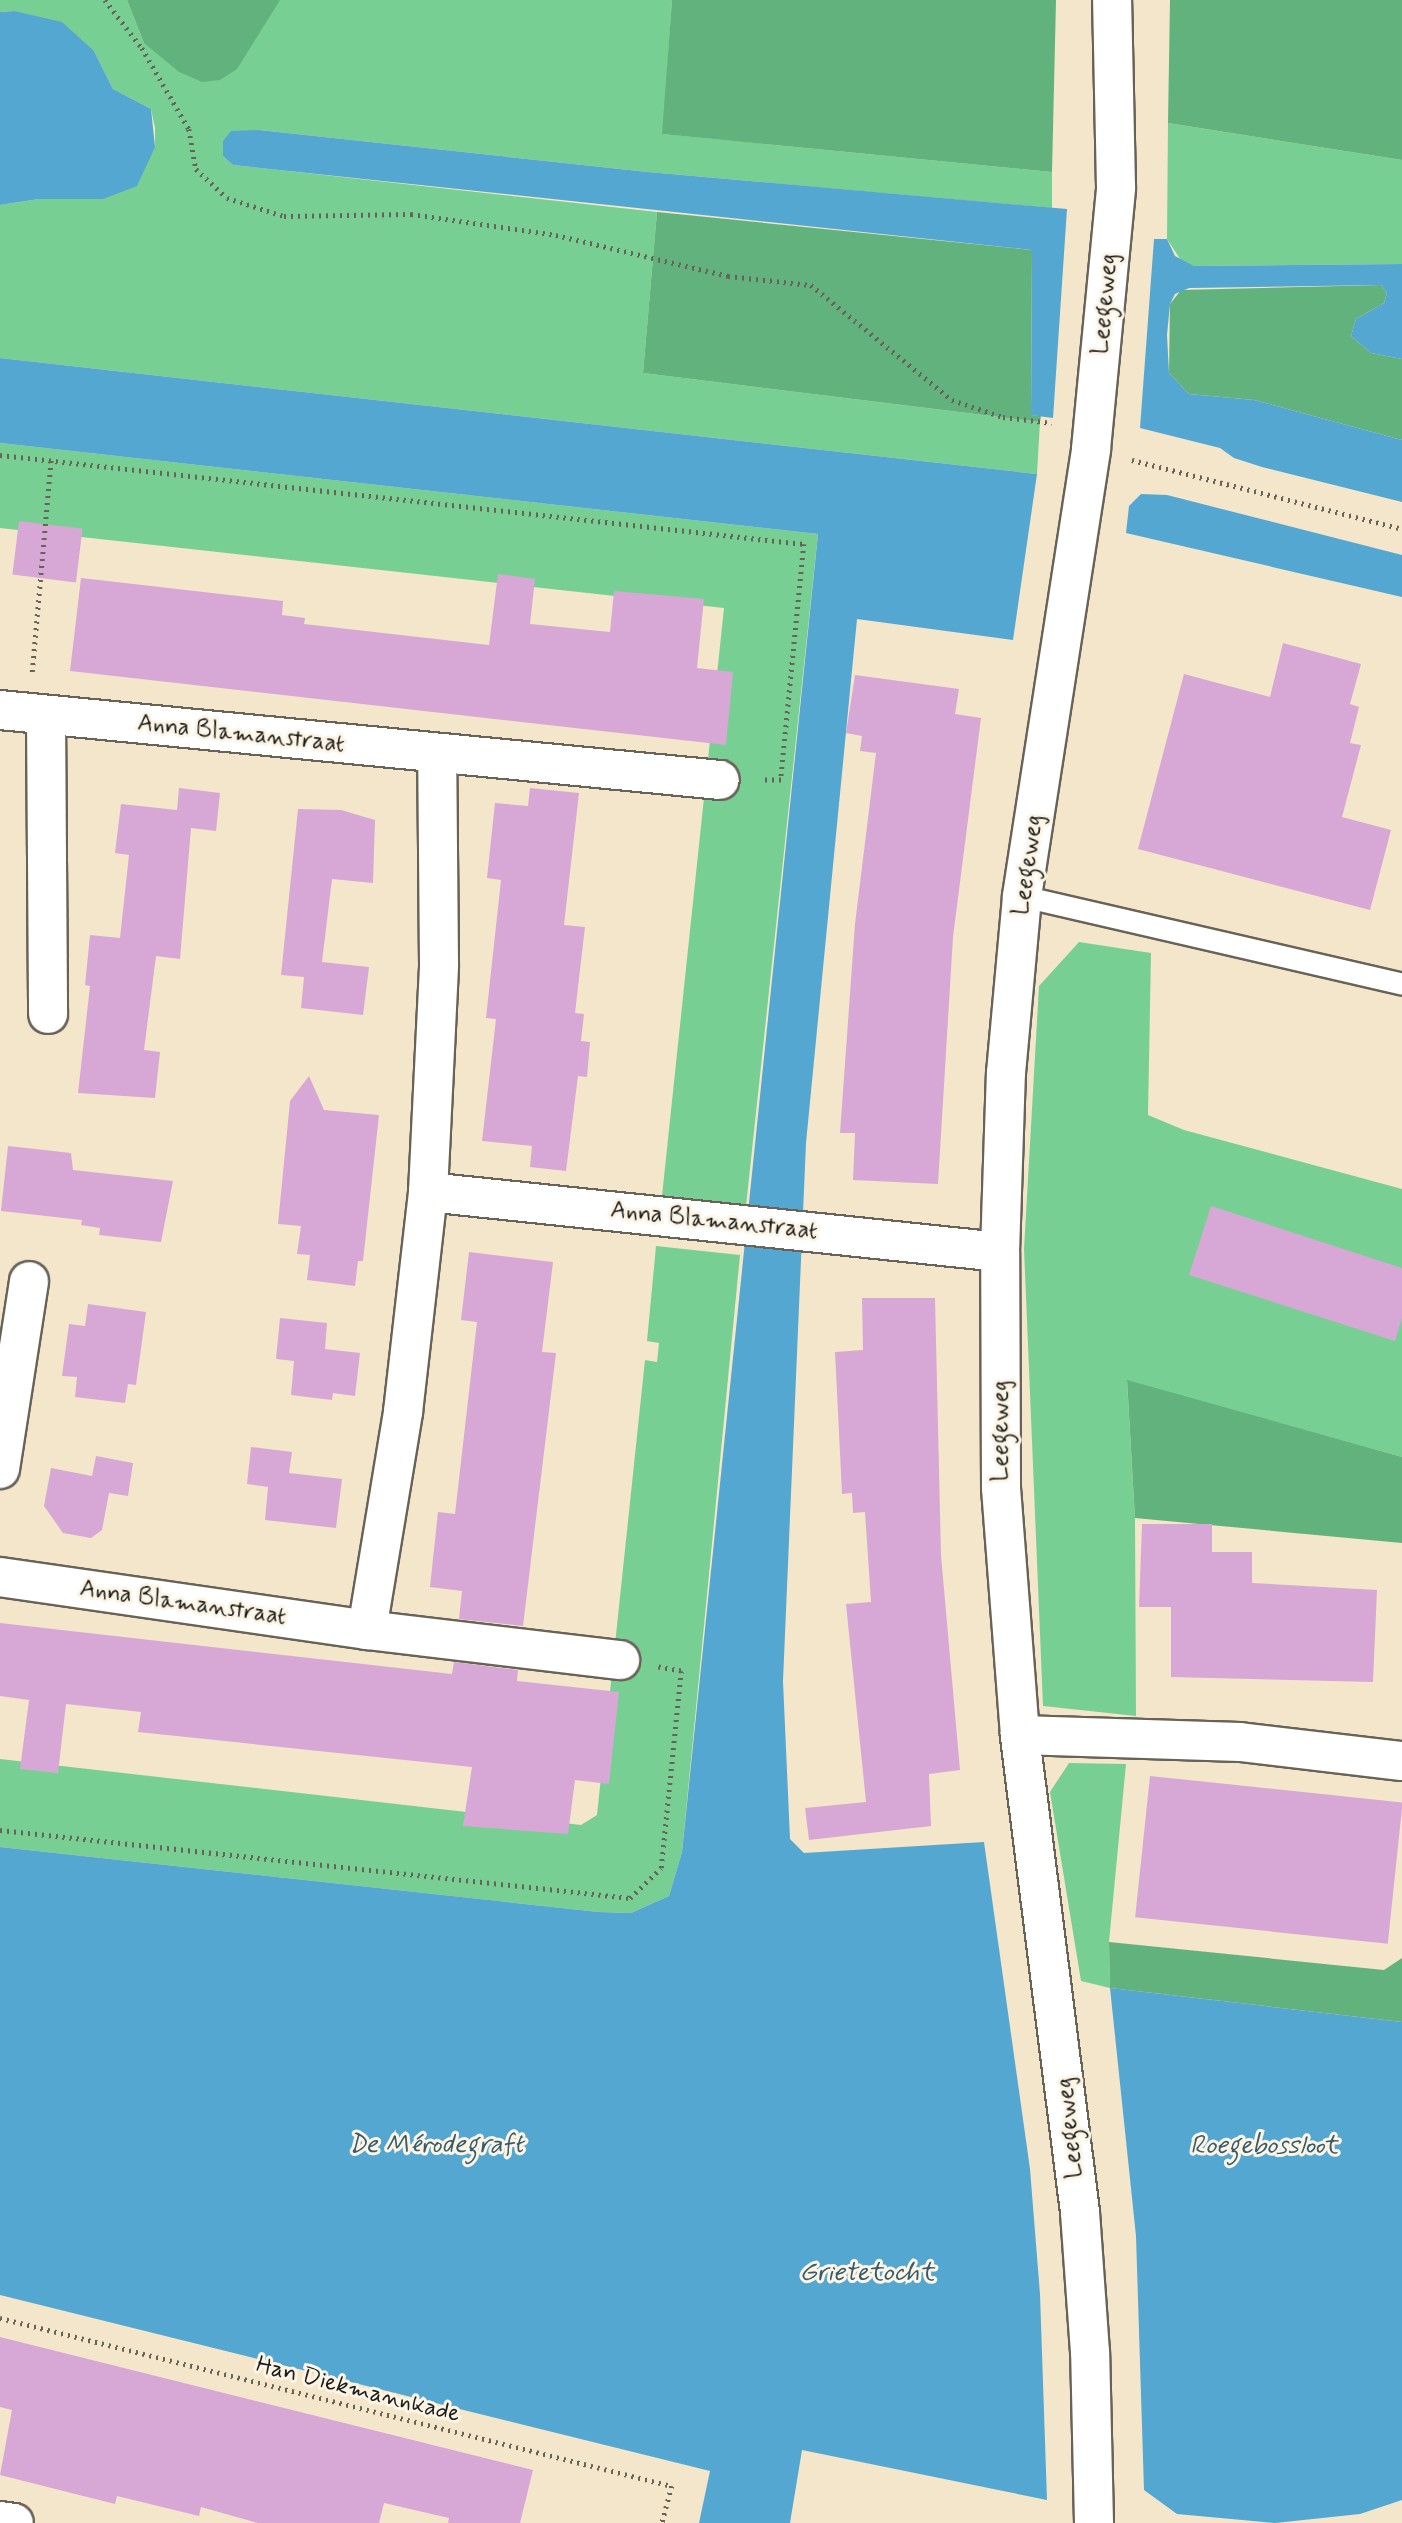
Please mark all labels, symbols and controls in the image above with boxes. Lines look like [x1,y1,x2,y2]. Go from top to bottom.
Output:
street label: Leegeweg [1086,252,1124,356]
street label: Anna Blamanstraat [140,709,342,759]
street label: Leegeweg [1007,813,1049,917]
street label: Anna Blamanstraat [613,1196,815,1246]
street label: Leegeweg [987,1380,1015,1482]
street label: Anna Blamanstraat [82,1575,284,1631]
street label: Leegeweg [1050,2076,1090,2180]
water label: De Mérodegraft [349,2130,523,2162]
water label: Roegebossloot [1190,2131,1338,2163]
water label: Grietetocht [800,2258,934,2290]
street label: Han Diekmannkade [254,2351,462,2429]

